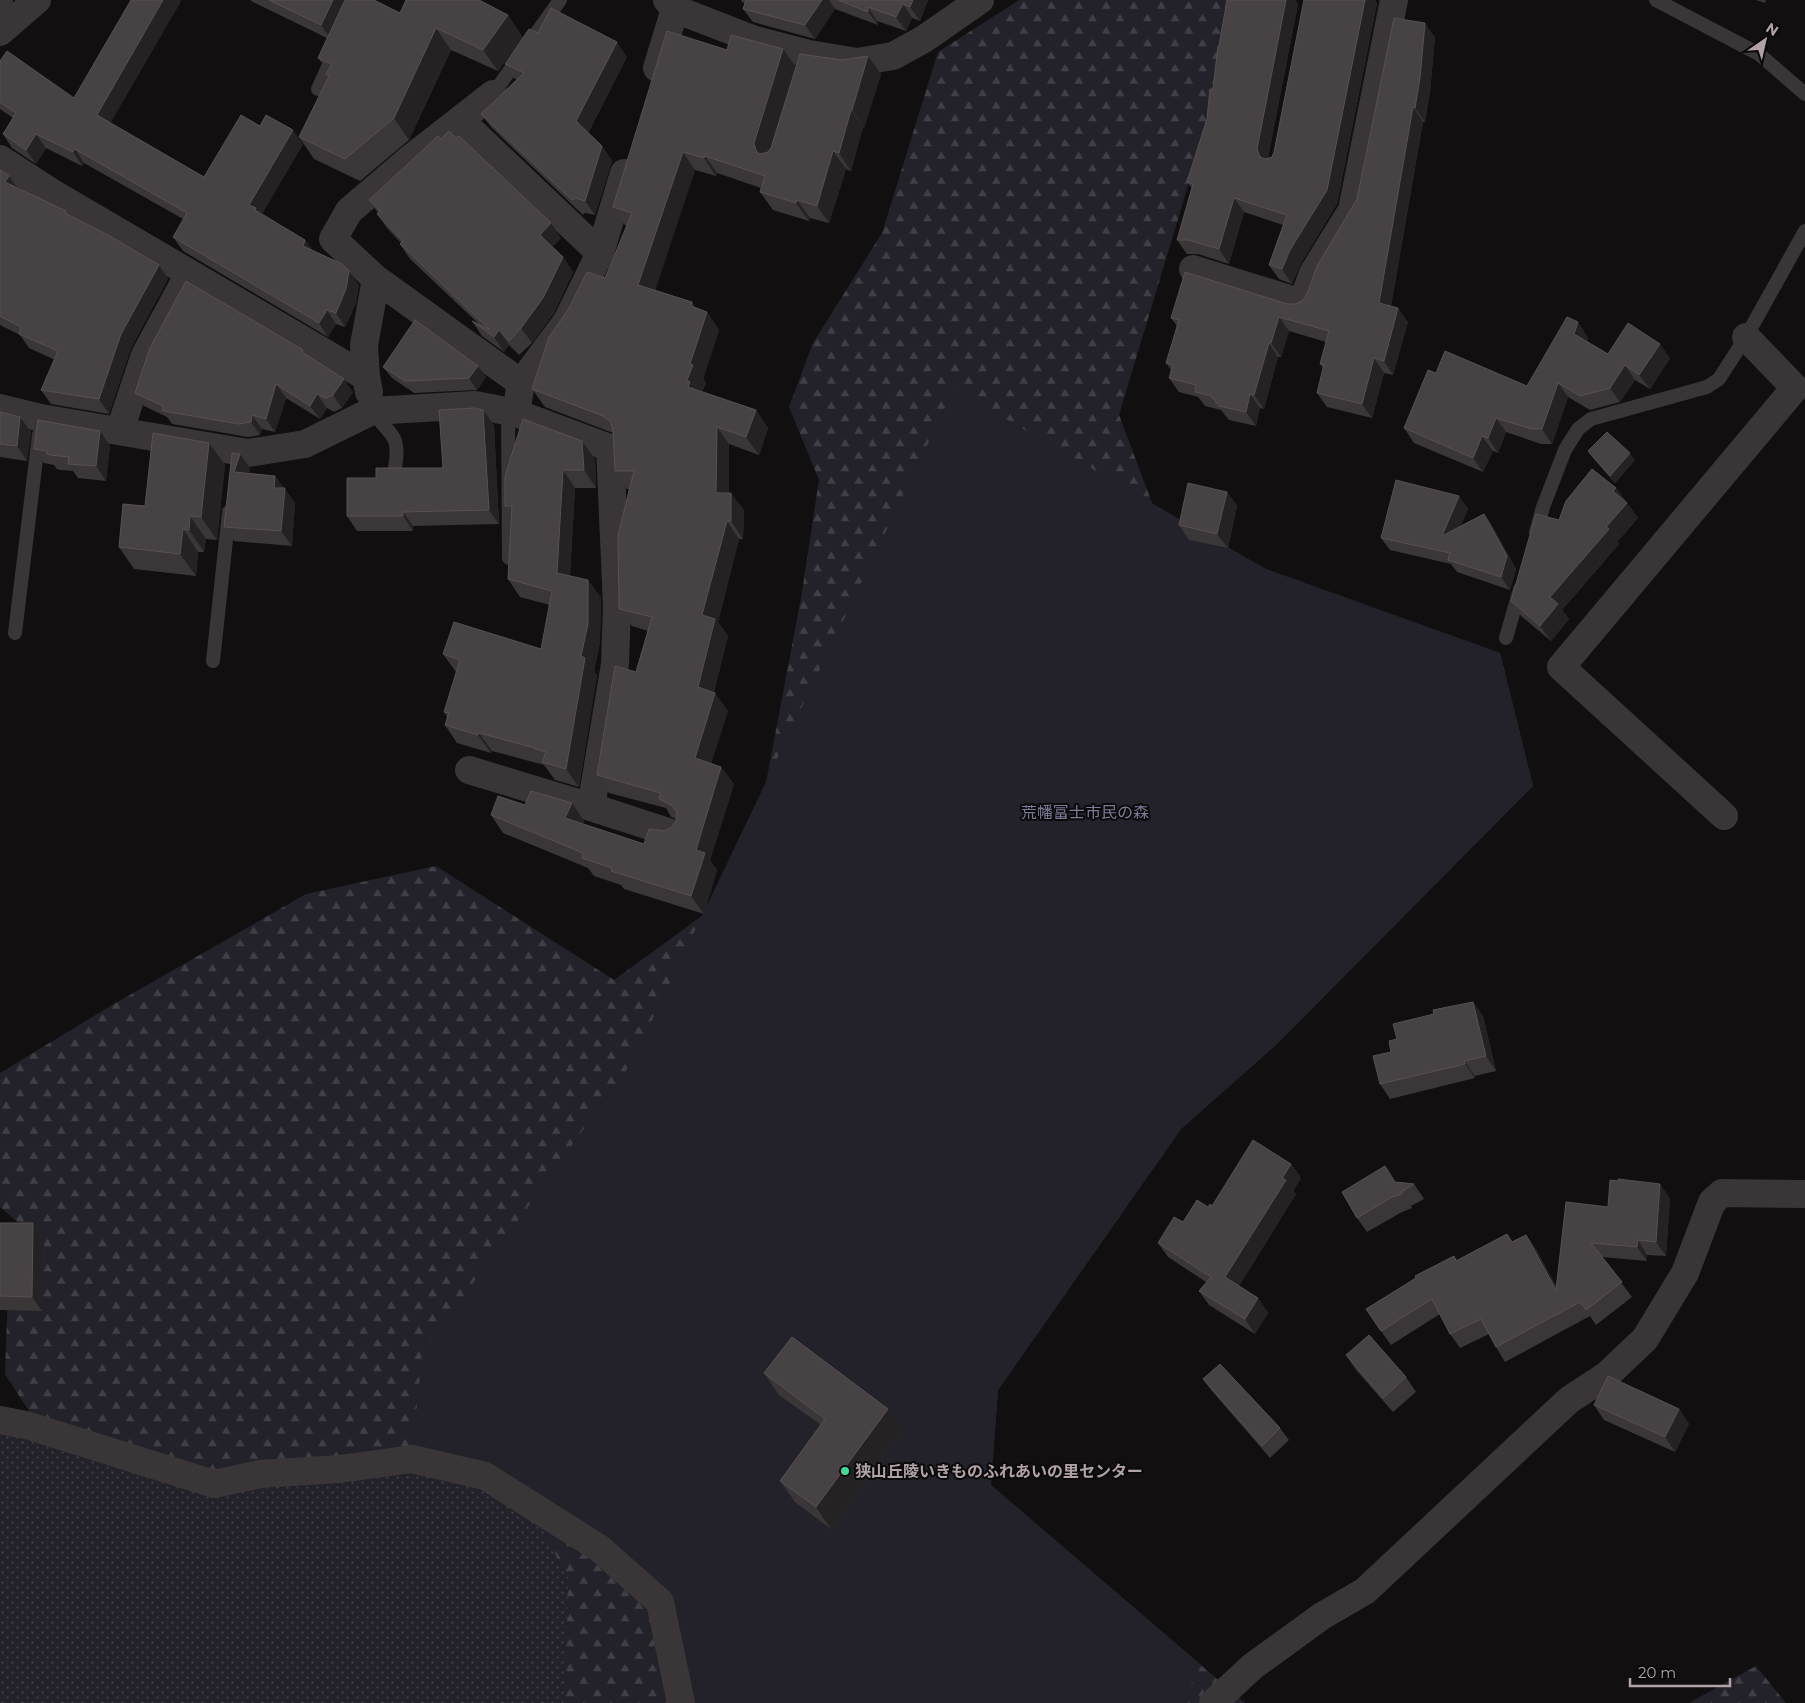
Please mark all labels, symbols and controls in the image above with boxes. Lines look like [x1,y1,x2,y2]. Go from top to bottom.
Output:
north arrow [1740,15,1790,65]
text: N [1763,19,1782,40]
park label: 荒幡富士市民の森 [1021,803,1149,822]
place label: 狭山丘陵いきものふれあいの里センター [855,1462,1143,1481]
marker: 狭山丘陵いきものふれあいの里センター [839,1465,851,1477]
scale bar [1630,1656,1730,1688]
text: 20 m [1638,1663,1676,1682]

